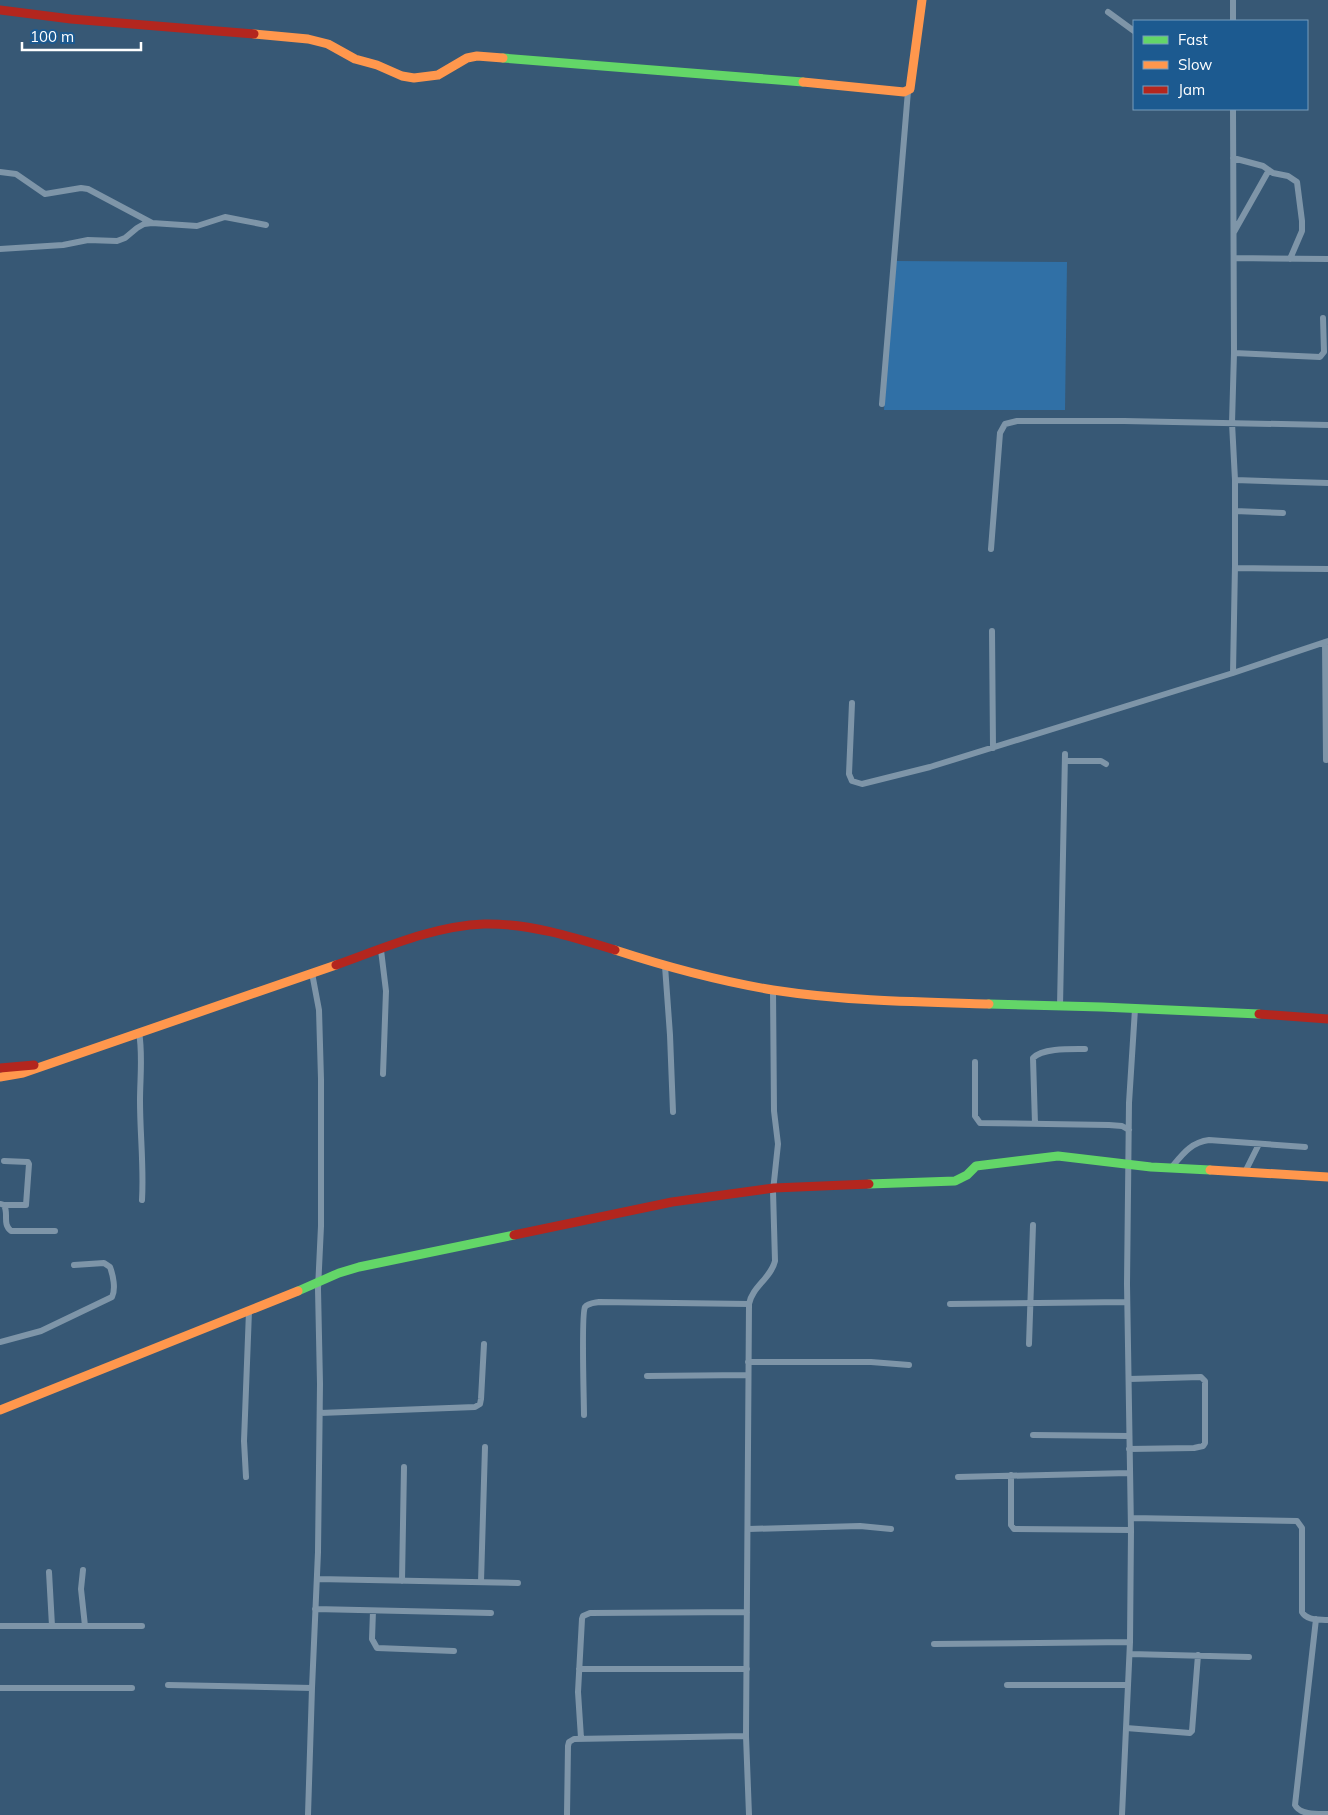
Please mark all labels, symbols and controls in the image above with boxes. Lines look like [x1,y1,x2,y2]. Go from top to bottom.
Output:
scale bar [22,20,141,52]
legend [1133,20,1308,110]
text: 100 m [30,27,74,46]
text: Fast [1178,30,1208,49]
text: Slow [1178,55,1212,74]
text: Jam [1178,80,1205,99]

